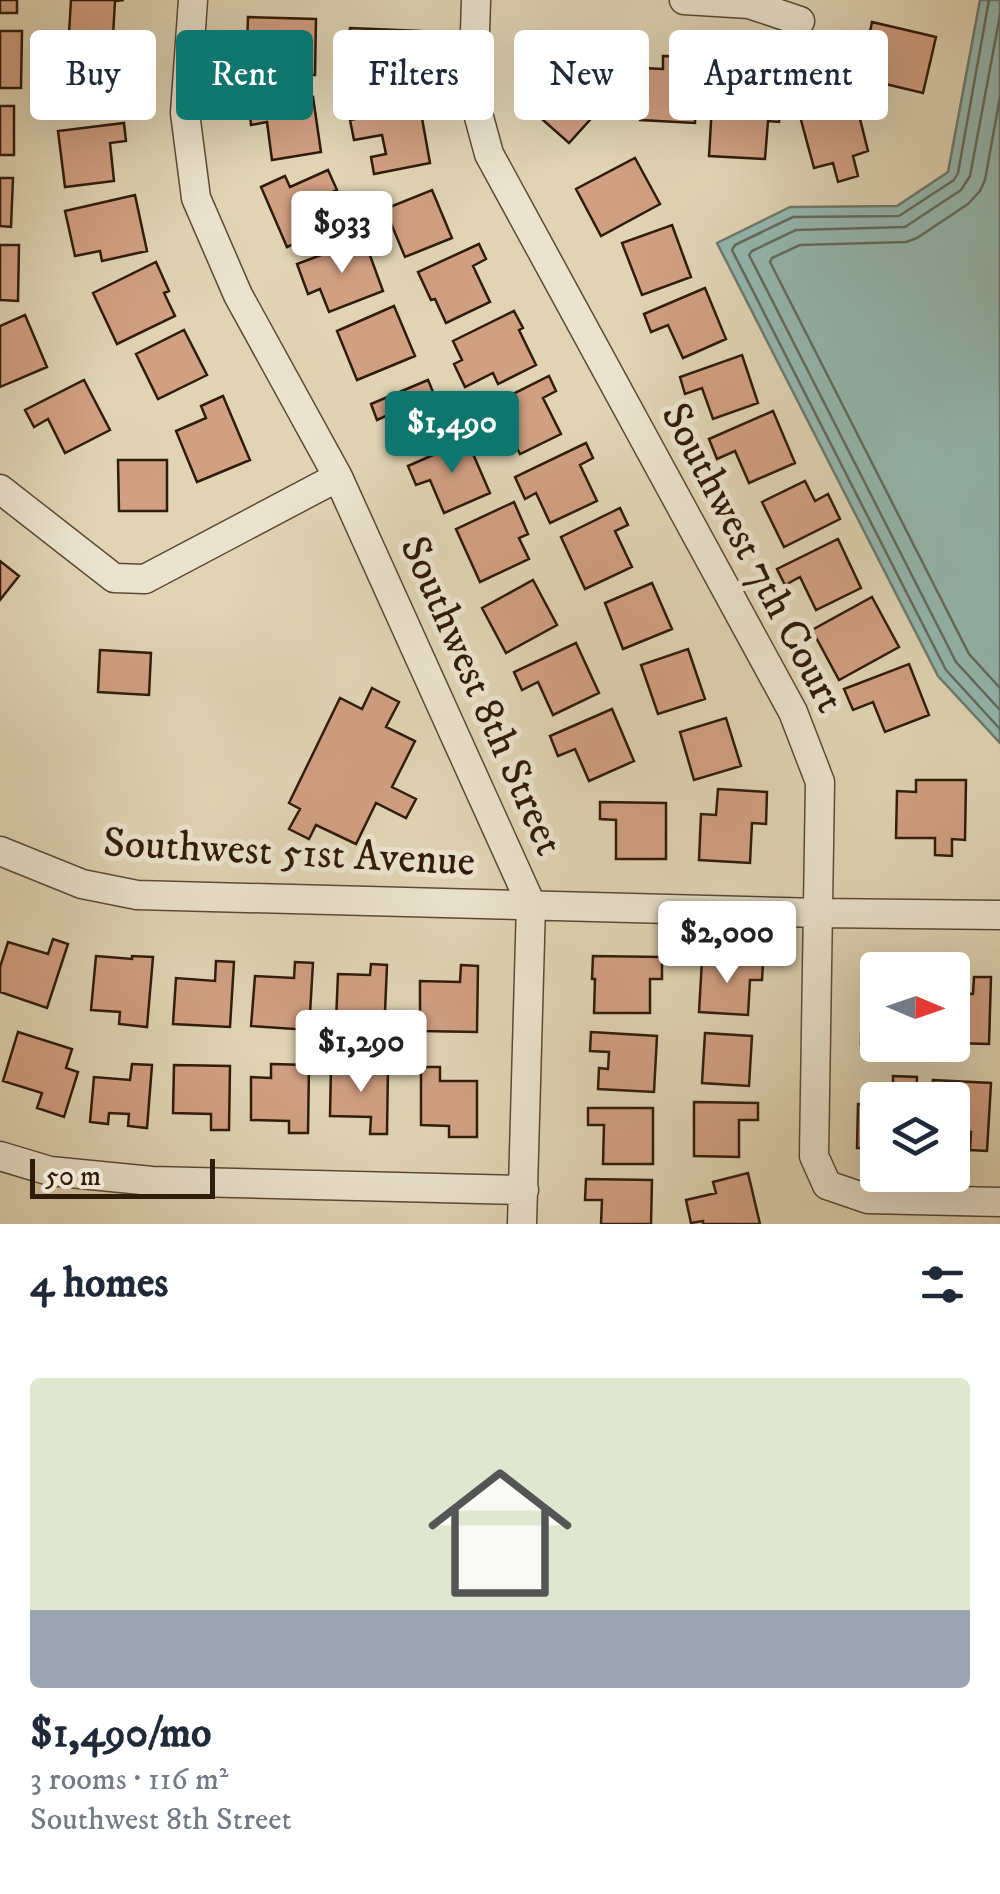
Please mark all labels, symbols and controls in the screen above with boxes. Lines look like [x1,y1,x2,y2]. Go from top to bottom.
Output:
chip: Buy [30,30,156,120]
chip: Rent [176,30,313,120]
chip: Filters [333,30,494,120]
chip: New [514,30,649,120]
chip: Apartment [669,30,888,120]
pin: $933 [283,191,401,276]
text: $933 [313,203,371,243]
pin: $1,490 [371,391,533,476]
street label: Southwest 7th Court [649,394,855,722]
text: $1,490 [407,403,497,443]
street label: Southwest 8th Street [387,529,575,863]
street label: Southwest 51st Avenue [102,817,476,889]
pin: $2,000 [646,901,808,986]
text: $2,000 [680,913,774,953]
north arrow [860,952,970,1062]
map controls [860,952,970,1192]
pin: $1,290 [280,1010,442,1095]
text: $1,290 [318,1022,404,1062]
button: layers [860,1082,970,1192]
scale bar [30,1154,215,1198]
text: 50 m [45,1159,101,1194]
icon: filters [915,1257,970,1312]
text: 4 homes [30,1258,168,1310]
icon: home [410,1443,590,1623]
text: $1,490/mo [30,1708,211,1760]
text: 3 rooms · 116 m² [30,1760,228,1800]
text: Southwest 8th Street [30,1800,292,1840]

